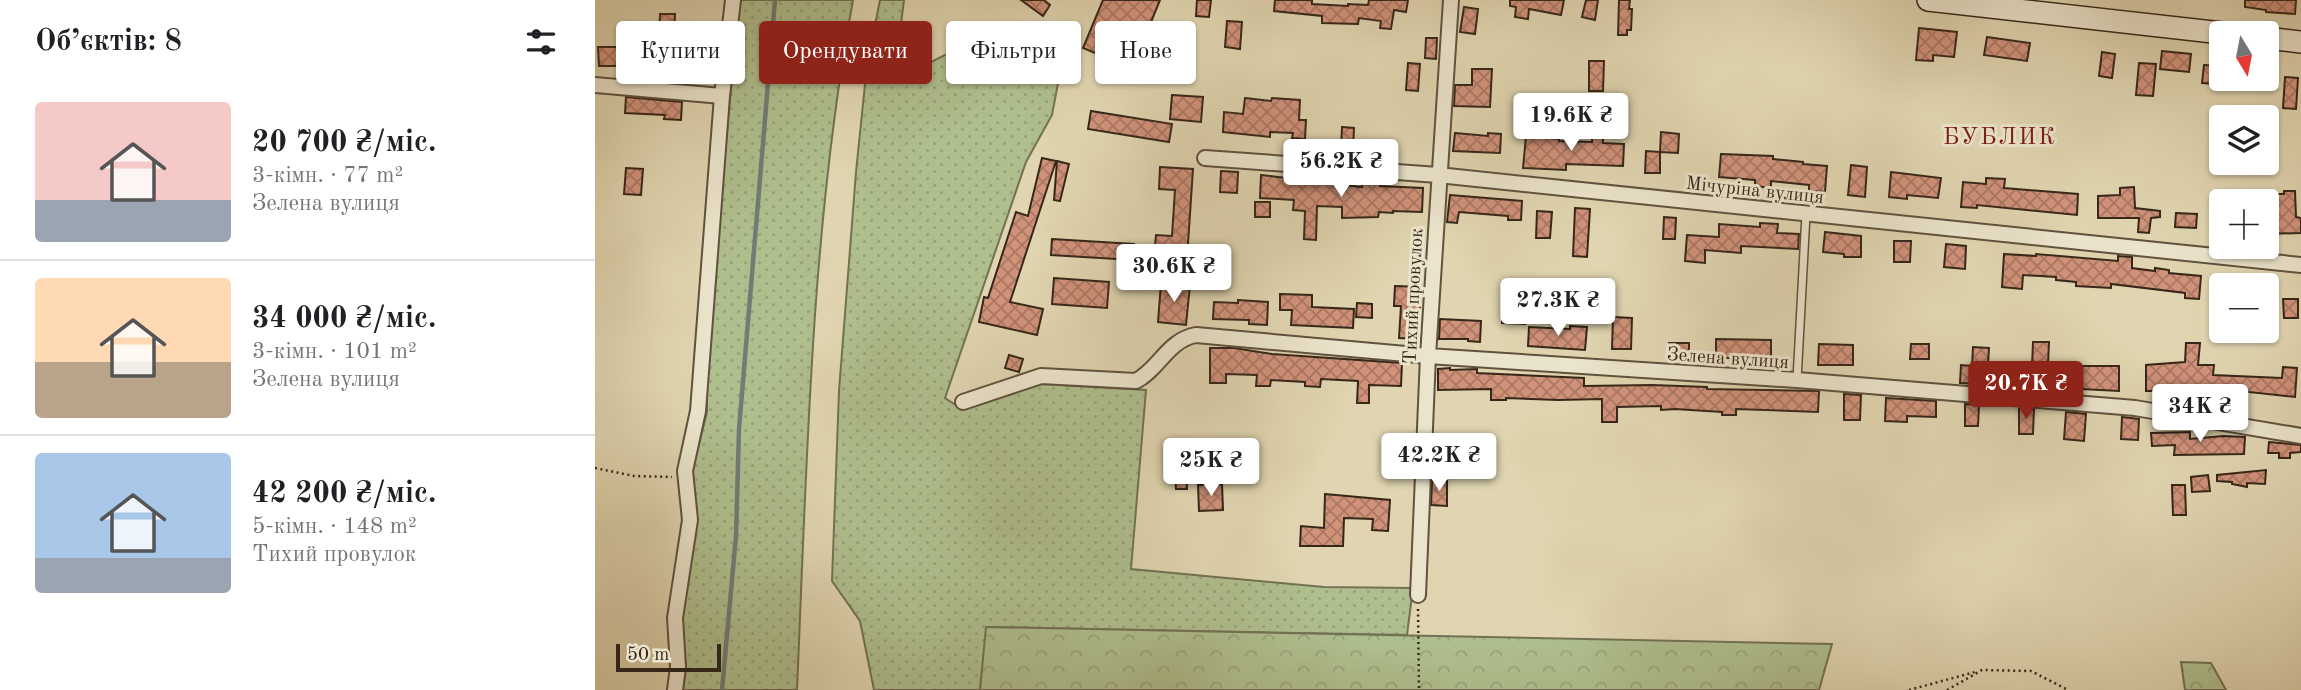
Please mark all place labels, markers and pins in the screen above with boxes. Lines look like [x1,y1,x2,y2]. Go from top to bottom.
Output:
pin: 19.6K ₴ [1506,94,1636,153]
pin: 56.2K ₴ [1276,140,1406,199]
pin: 30.6K ₴ [1109,244,1239,304]
pin: 27.3K ₴ [1493,278,1623,338]
pin: 20.7K ₴ [1961,362,2091,421]
pin: 34K ₴ [2151,384,2249,444]
pin: 42.2K ₴ [1374,434,1504,493]
pin: 25K ₴ [1162,438,1260,498]

